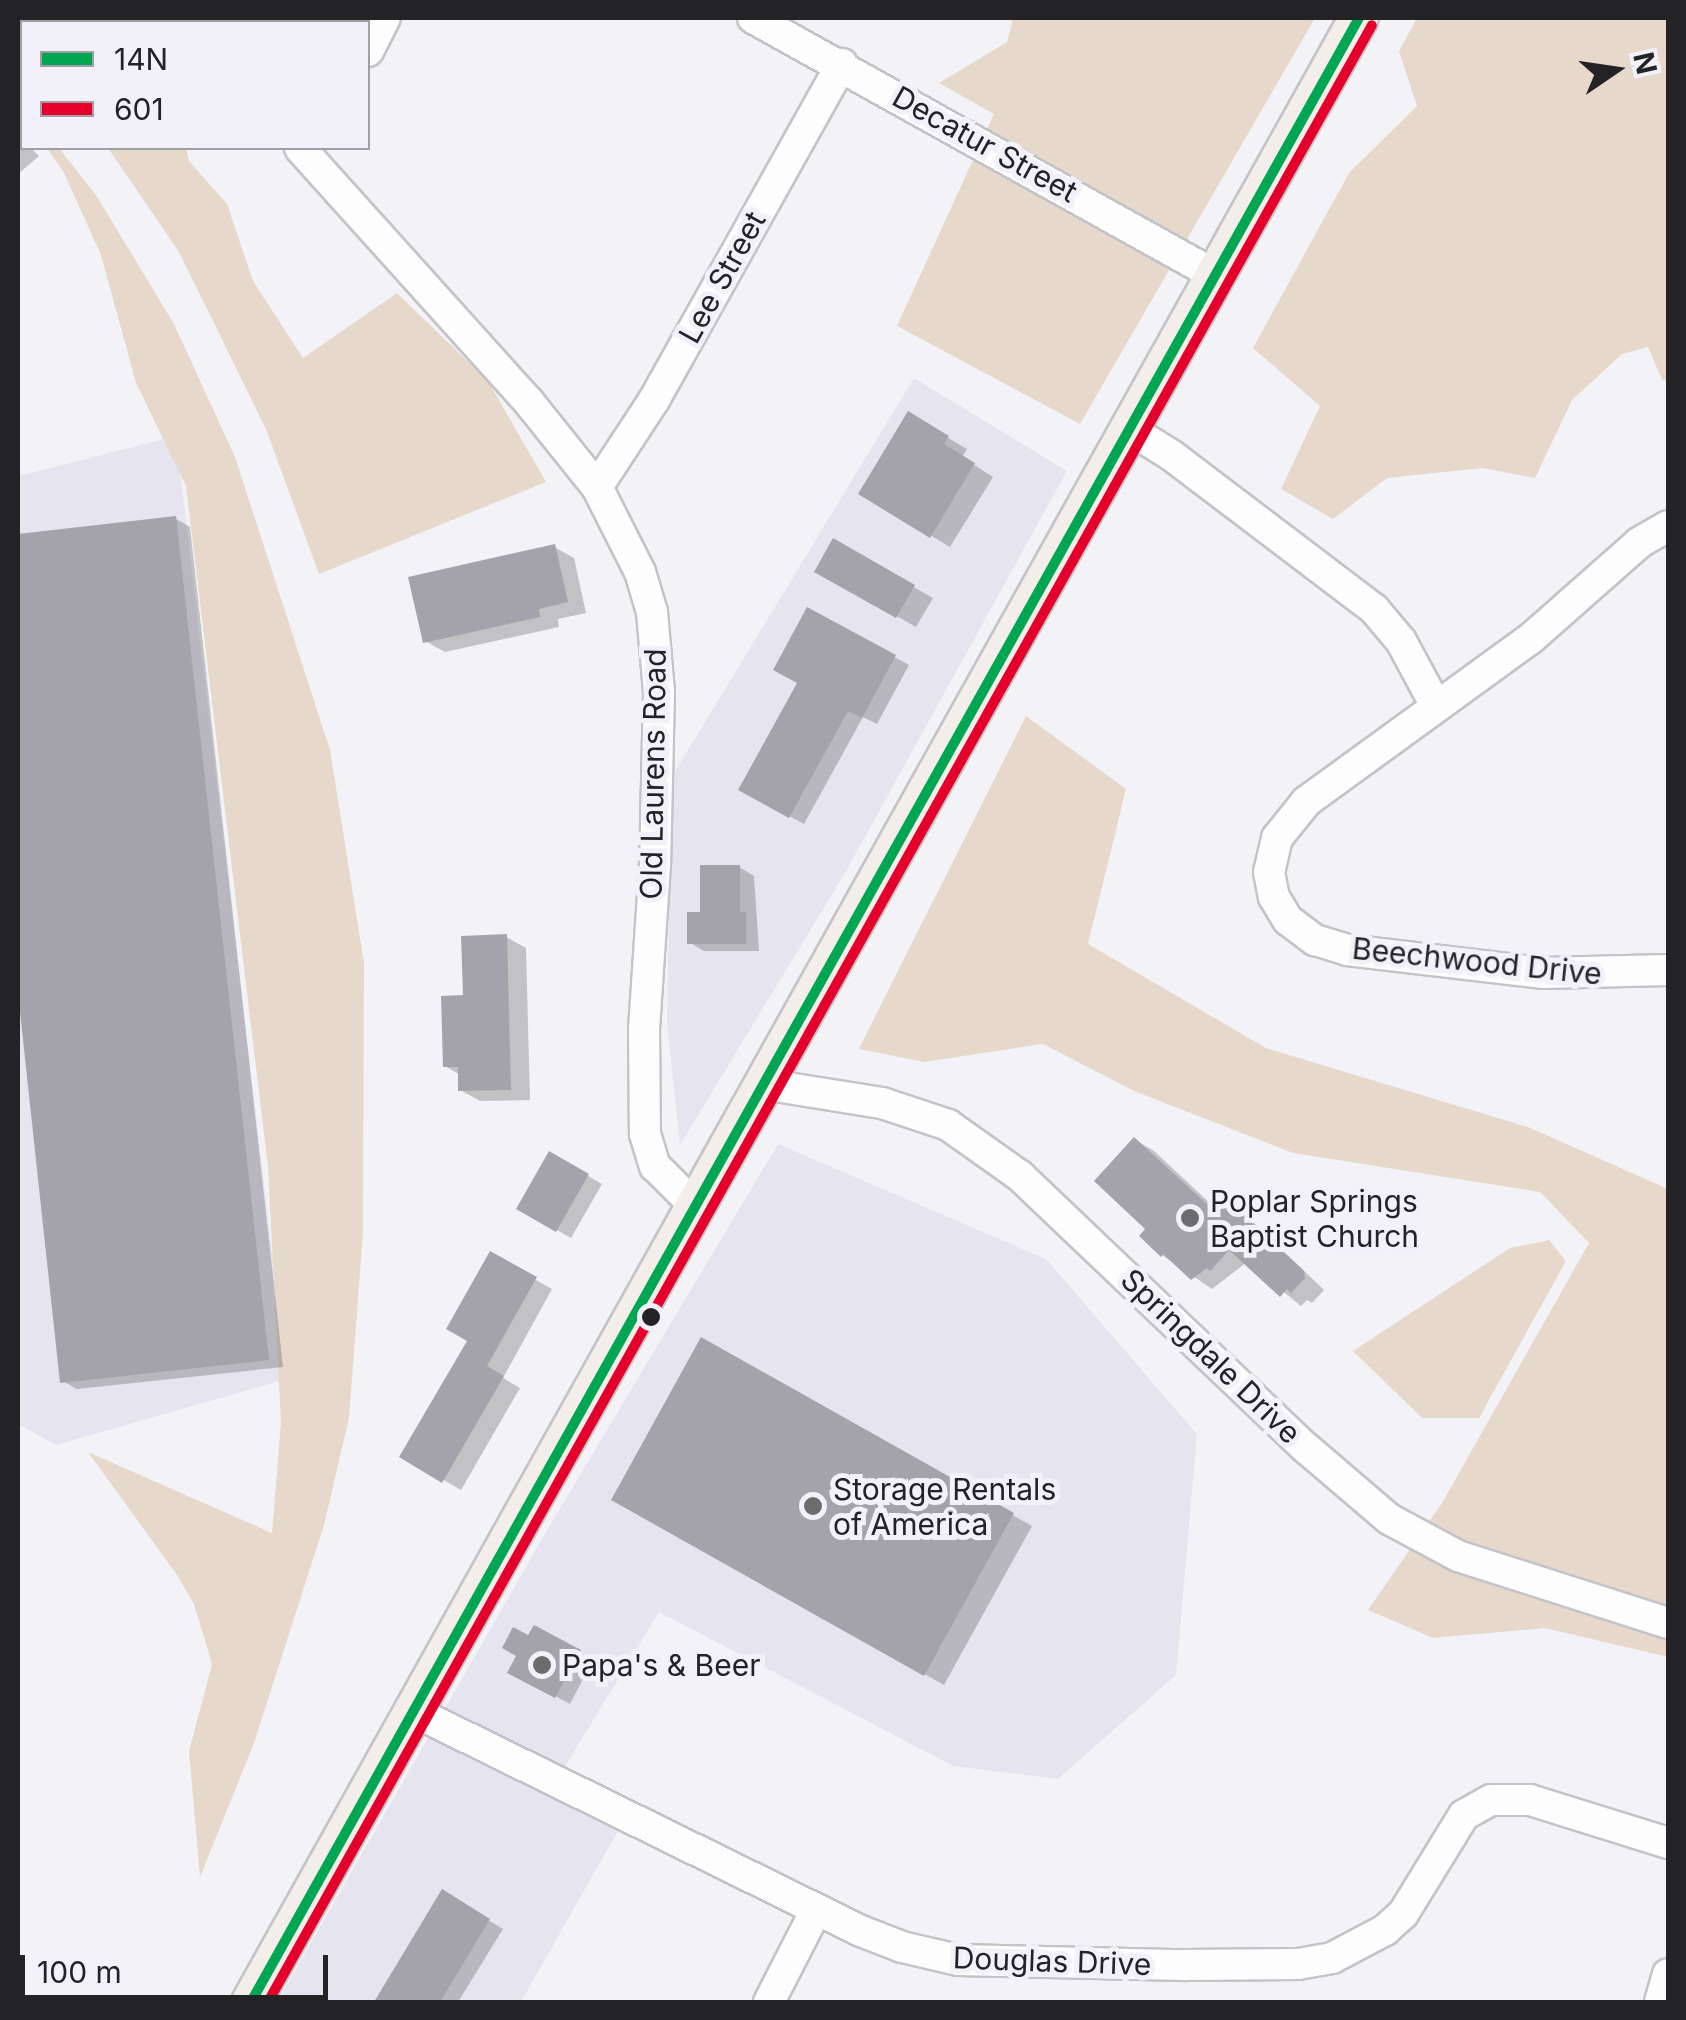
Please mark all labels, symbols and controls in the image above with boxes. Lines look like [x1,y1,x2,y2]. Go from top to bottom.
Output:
legend [20,20,370,150]
north arrow [1566,20,1666,120]
text: 14N [114,41,168,77]
text: N [1626,49,1664,77]
street label: Decatur Street [886,78,1084,210]
text: 601 [114,91,164,127]
street label: Lee Street [671,205,773,349]
street label: Old Laurens Road [633,648,673,900]
street label: Beechwood Drive [1350,930,1604,992]
place label: Poplar Springs Baptist Church [1210,1183,1419,1254]
marker: Poplar Springs Baptist Church [1179,1207,1201,1229]
street label: Springdale Drive [1114,1261,1308,1451]
unlabelled marker [641,1307,661,1327]
place label: Storage Rentals of America [833,1471,1056,1542]
marker: Storage Rentals of America [802,1495,824,1517]
place label: Papa's & Beer [562,1647,760,1683]
marker: Papa's & Beer [531,1654,553,1676]
scale bar [25,1935,332,1997]
street label: Douglas Drive [952,1940,1152,1982]
text: 100 m [37,1954,122,1990]

